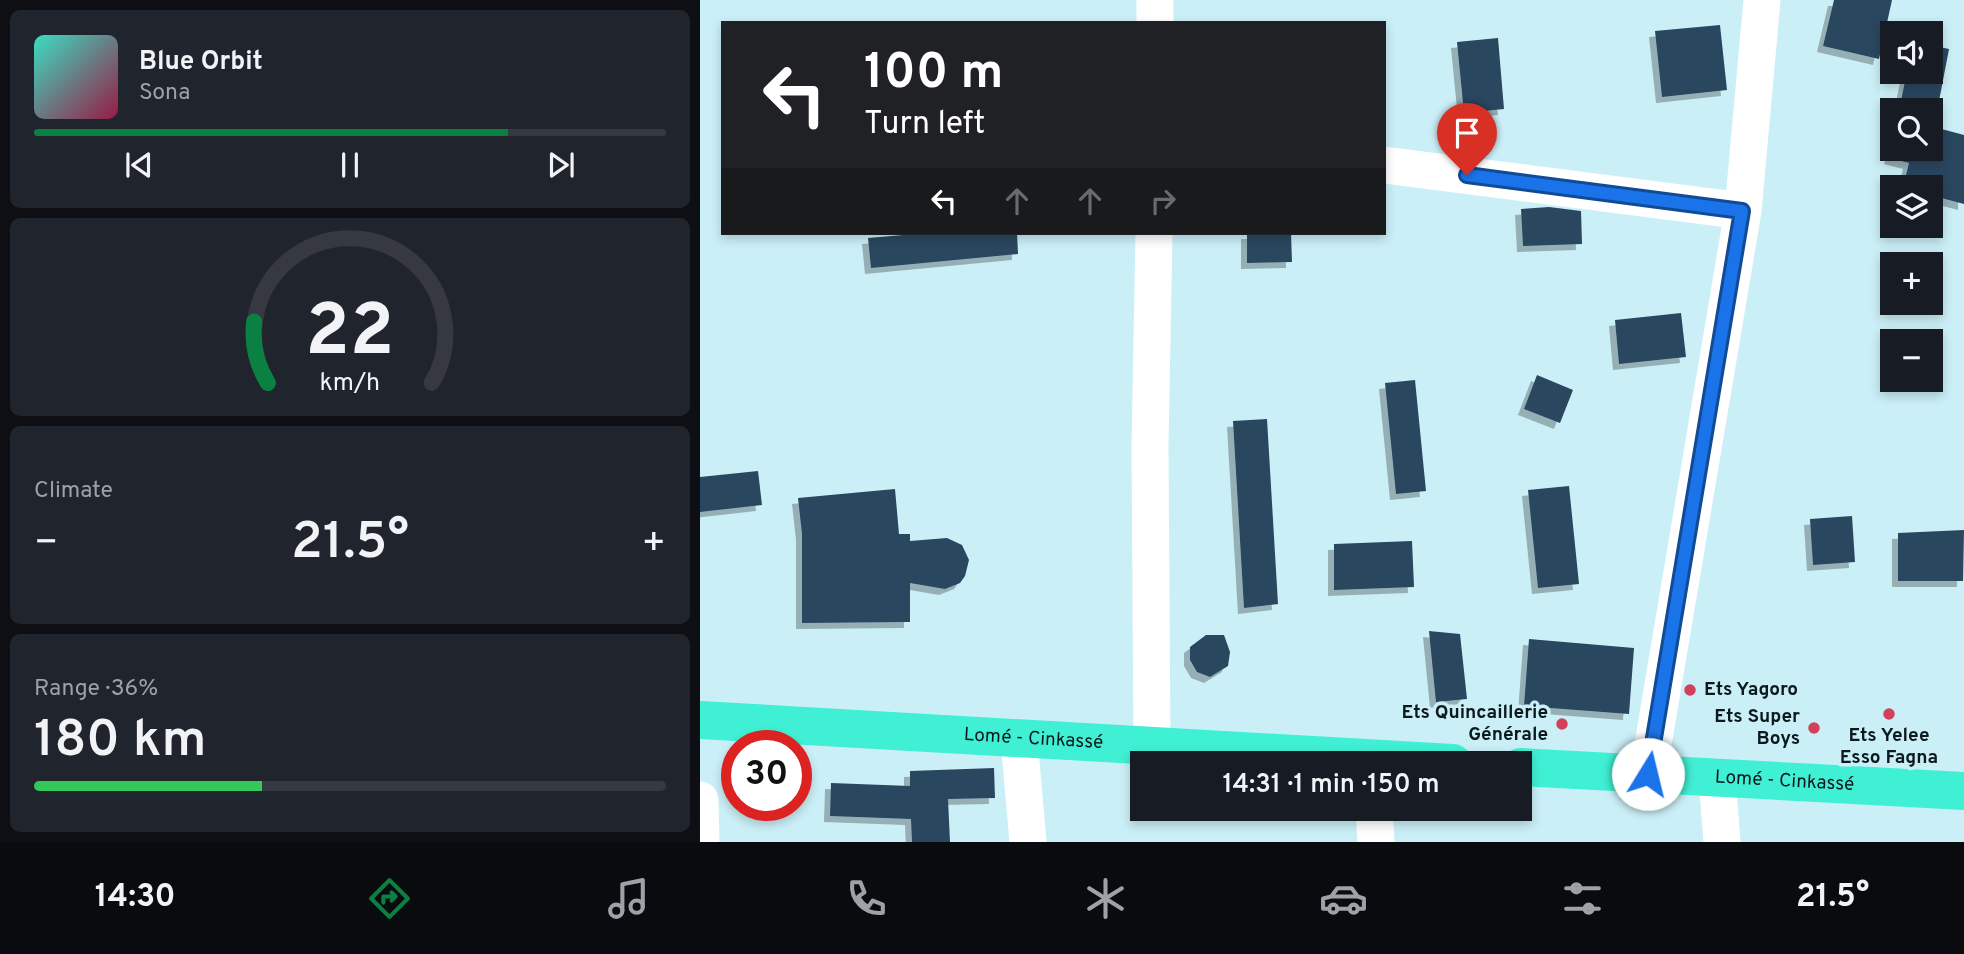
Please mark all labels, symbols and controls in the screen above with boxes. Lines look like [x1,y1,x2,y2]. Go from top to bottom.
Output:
map controls [1880,21,1943,392]
button: sound [1880,21,1943,84]
text: 100 m [864,44,1003,106]
text: Blue Orbit [139,46,263,79]
icon: left [749,49,840,140]
text: Sona [139,79,190,108]
button: search [1880,98,1943,161]
pin [1437,103,1497,175]
text: Turn left [864,105,985,145]
icon: arrive [1448,114,1486,152]
icon: previous [120,146,158,184]
icon: pause [331,146,369,184]
icon: next [542,146,580,184]
button: layers [1880,175,1943,238]
icon: left [925,182,963,220]
icon: ahead [998,182,1036,220]
icon: ahead [1071,182,1109,220]
icon: right [1144,182,1182,220]
button: + [1880,252,1943,315]
text: 22 [305,289,395,381]
button: − [1880,329,1943,392]
text: km/h [320,368,380,400]
text: Climate [34,477,113,506]
text: 21.5° [291,511,409,577]
text: − [34,520,59,569]
text: + [641,520,666,569]
text: Range · 36% [34,675,158,704]
place label: Ets Yagoro [1704,678,1798,702]
marker: Ets Yagoro [1682,682,1698,698]
place label: Ets Quincaillerie Générale [1402,701,1548,747]
place label: Ets Super Boys [1714,705,1800,751]
marker: Ets Yelee Esso Fagna [1881,706,1897,722]
text: 180 km [34,709,207,775]
marker: Ets Quincaillerie Générale [1554,716,1570,732]
marker: Ets Super Boys [1806,720,1822,736]
street label: Lomé - Cinkassé [963,723,1104,755]
place label: Ets Yelee Esso Fagna [1840,724,1938,770]
speed limit sign: 30 [721,730,812,821]
position arrow [1611,737,1685,811]
street label: Lomé - Cinkassé [1714,766,1855,797]
text: 14:31 · 1 min · 150 m [1222,769,1440,802]
icon: directions [365,874,414,923]
icon: music [604,874,653,923]
icon: phone [842,874,891,923]
icon: climate [1081,874,1130,923]
icon: car [1319,874,1368,923]
icon: filters [1558,874,1607,923]
text: 14:30 [95,878,176,918]
text: 21.5° [1796,878,1869,918]

